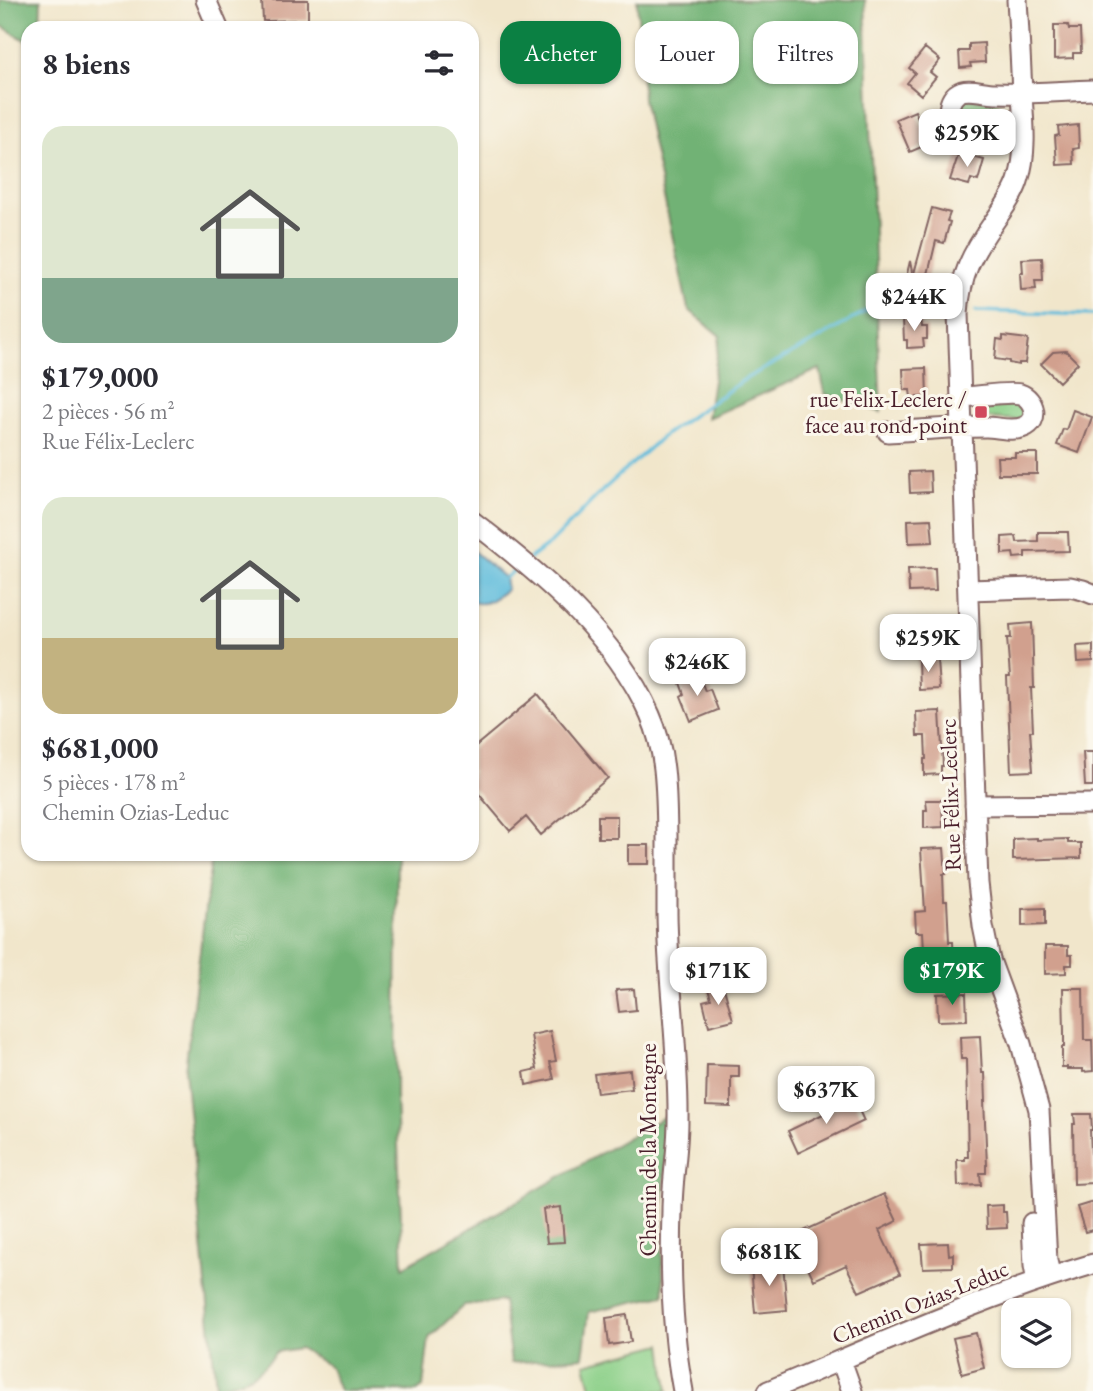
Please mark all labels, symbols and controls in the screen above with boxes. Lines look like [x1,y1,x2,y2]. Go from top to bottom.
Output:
chip: Acheter [500,21,621,84]
chip: Louer [635,21,739,84]
chip: Filtres [753,21,858,84]
text: 8 biens [42,44,130,83]
icon: filters [420,44,458,82]
pin: $259K [918,110,1016,169]
text: $259K [935,117,999,147]
icon: home [187,171,313,297]
pin: $244K [865,274,963,333]
text: $244K [882,281,946,311]
text: $179,000 [42,357,158,396]
place label: rue Felix-Leclerc / face au rond-point [805,384,968,440]
text: 2 pièces · 56 m² [42,396,175,426]
marker: rue Felix-Leclerc / face au rond-point [973,404,989,420]
text: Rue Félix-Leclerc [42,426,195,456]
icon: home [187,542,313,668]
pin: $259K [879,614,977,674]
text: $259K [896,622,960,652]
pin: $246K [648,638,746,698]
text: $246K [665,646,729,676]
street label: Rue Félix-Leclerc [932,718,968,872]
text: $681,000 [42,728,158,767]
text: 5 pièces · 178 m² [42,767,186,797]
text: Chemin Ozias-Leduc [42,797,229,827]
pin: $171K [669,948,767,1007]
pin: $179K [903,948,1001,1007]
text: $171K [686,955,750,985]
text: $179K [920,955,984,985]
street label: Chemin de la Montagne [633,1043,663,1257]
pin: $637K [777,1066,875,1126]
text: $637K [794,1074,858,1104]
pin: $681K [720,1228,818,1288]
text: $681K [737,1236,801,1266]
street label: Chemin Ozias-Leduc [827,1253,1013,1351]
map controls [1001,1298,1071,1368]
button: layers [1001,1298,1071,1368]

